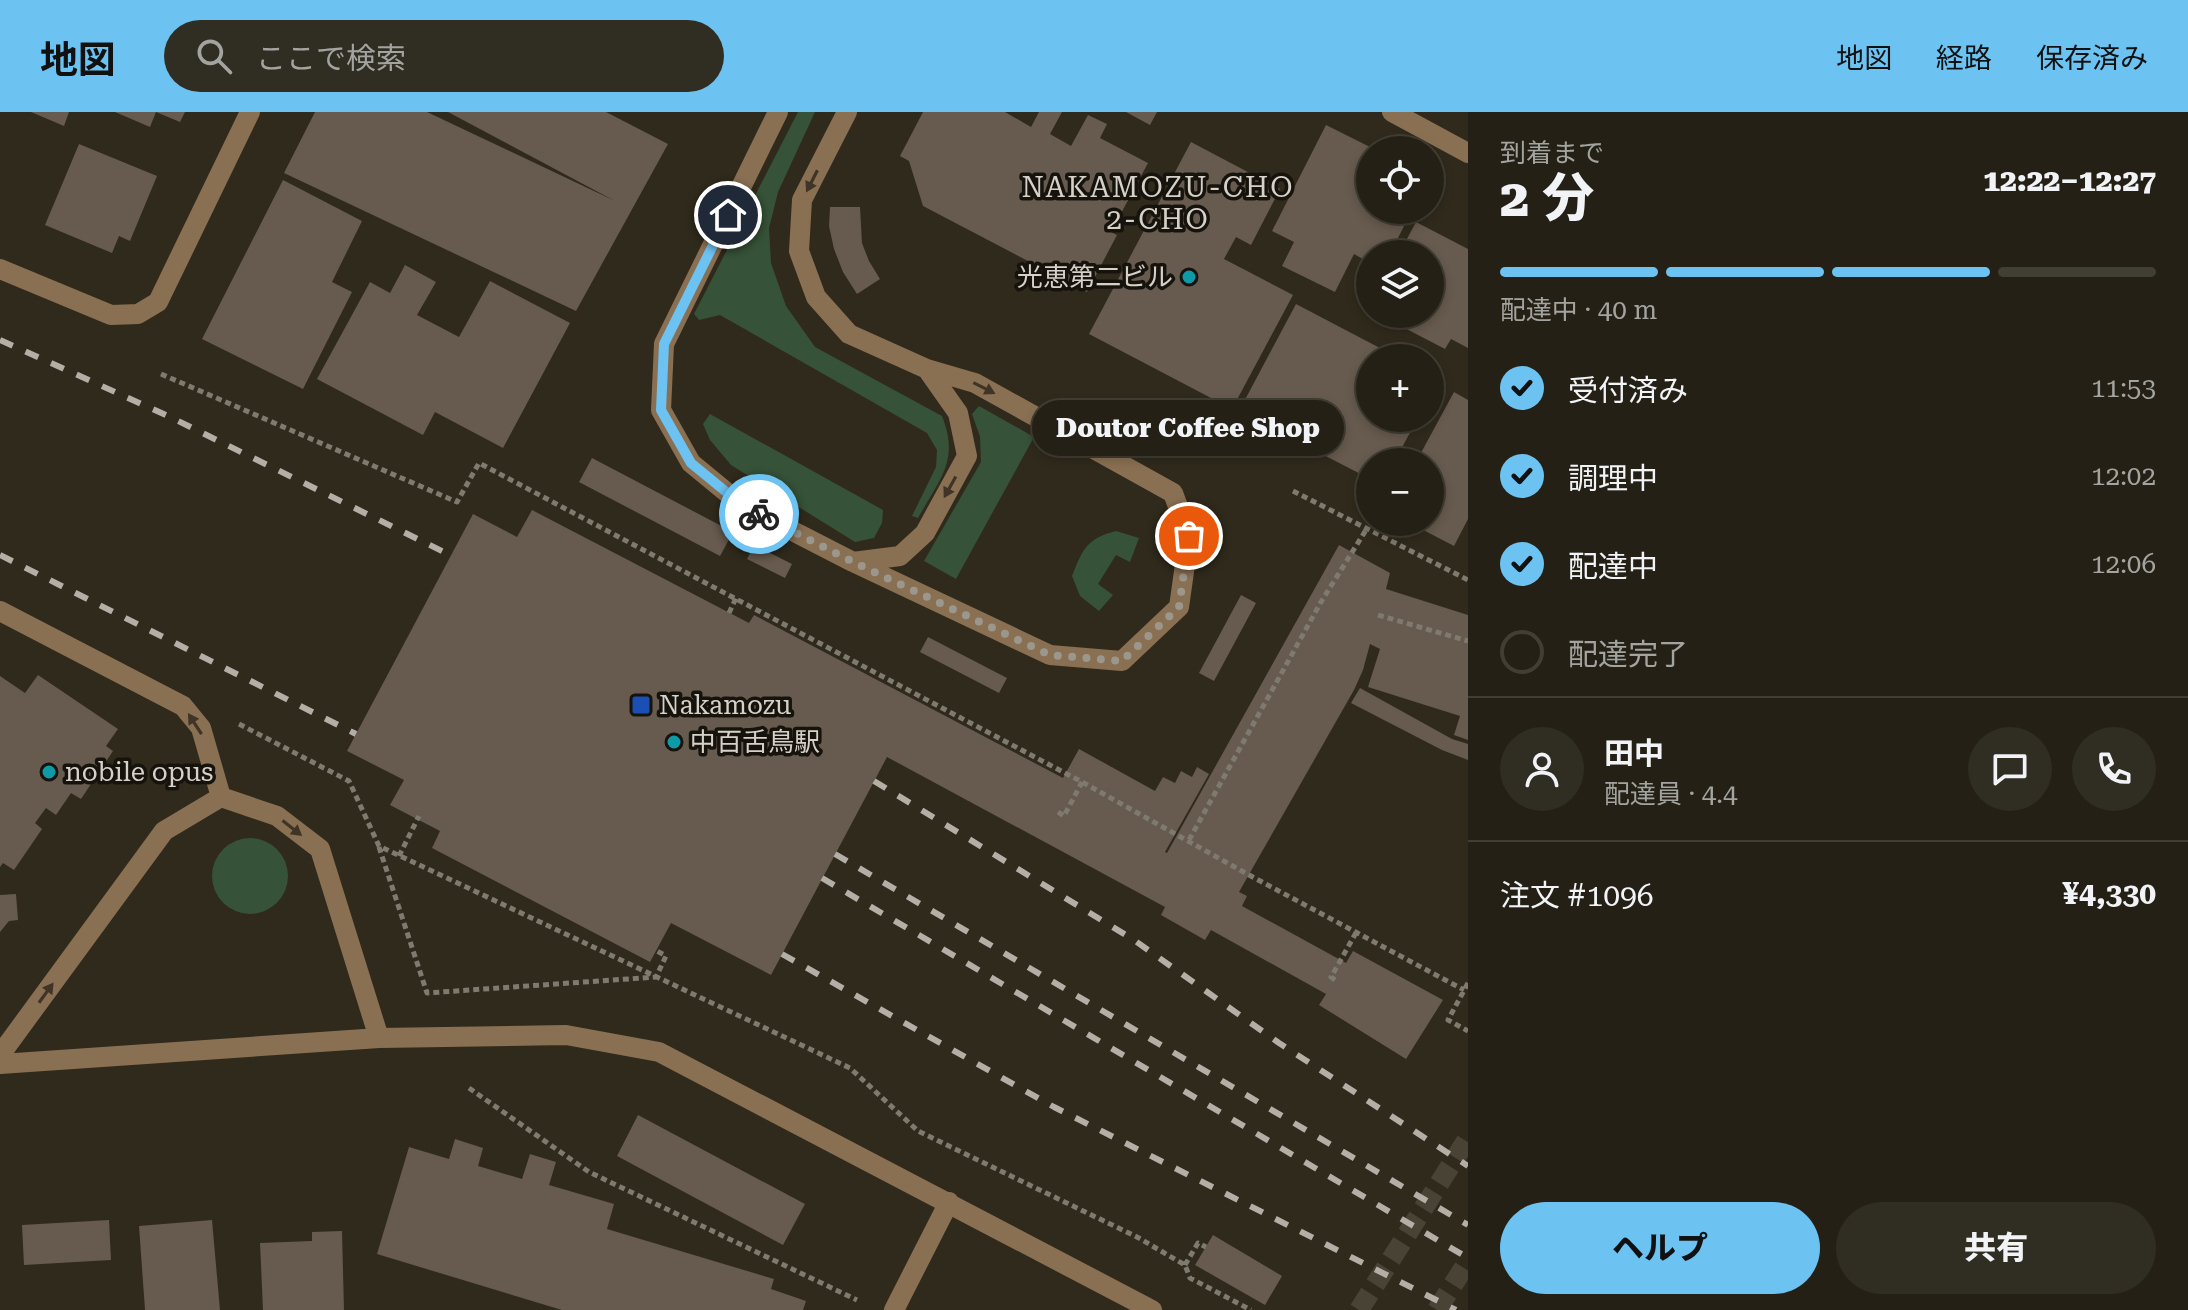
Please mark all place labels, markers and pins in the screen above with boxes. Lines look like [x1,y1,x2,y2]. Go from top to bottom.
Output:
pin [694,181,762,249]
place label: 光恵第二ビル [1017,262,1173,292]
marker: 光恵第二ビル [1180,268,1198,286]
callout: Doutor Coffee Shop [1033,400,1345,456]
pin [1155,502,1223,570]
place label: Nakamozu [659,690,791,720]
marker: Nakamozu [630,694,652,716]
place label: 中百舌鳥駅 [690,727,820,757]
marker: 中百舌鳥駅 [665,733,683,751]
place label: nobile opus [65,757,213,787]
marker: nobile opus [40,763,58,781]

